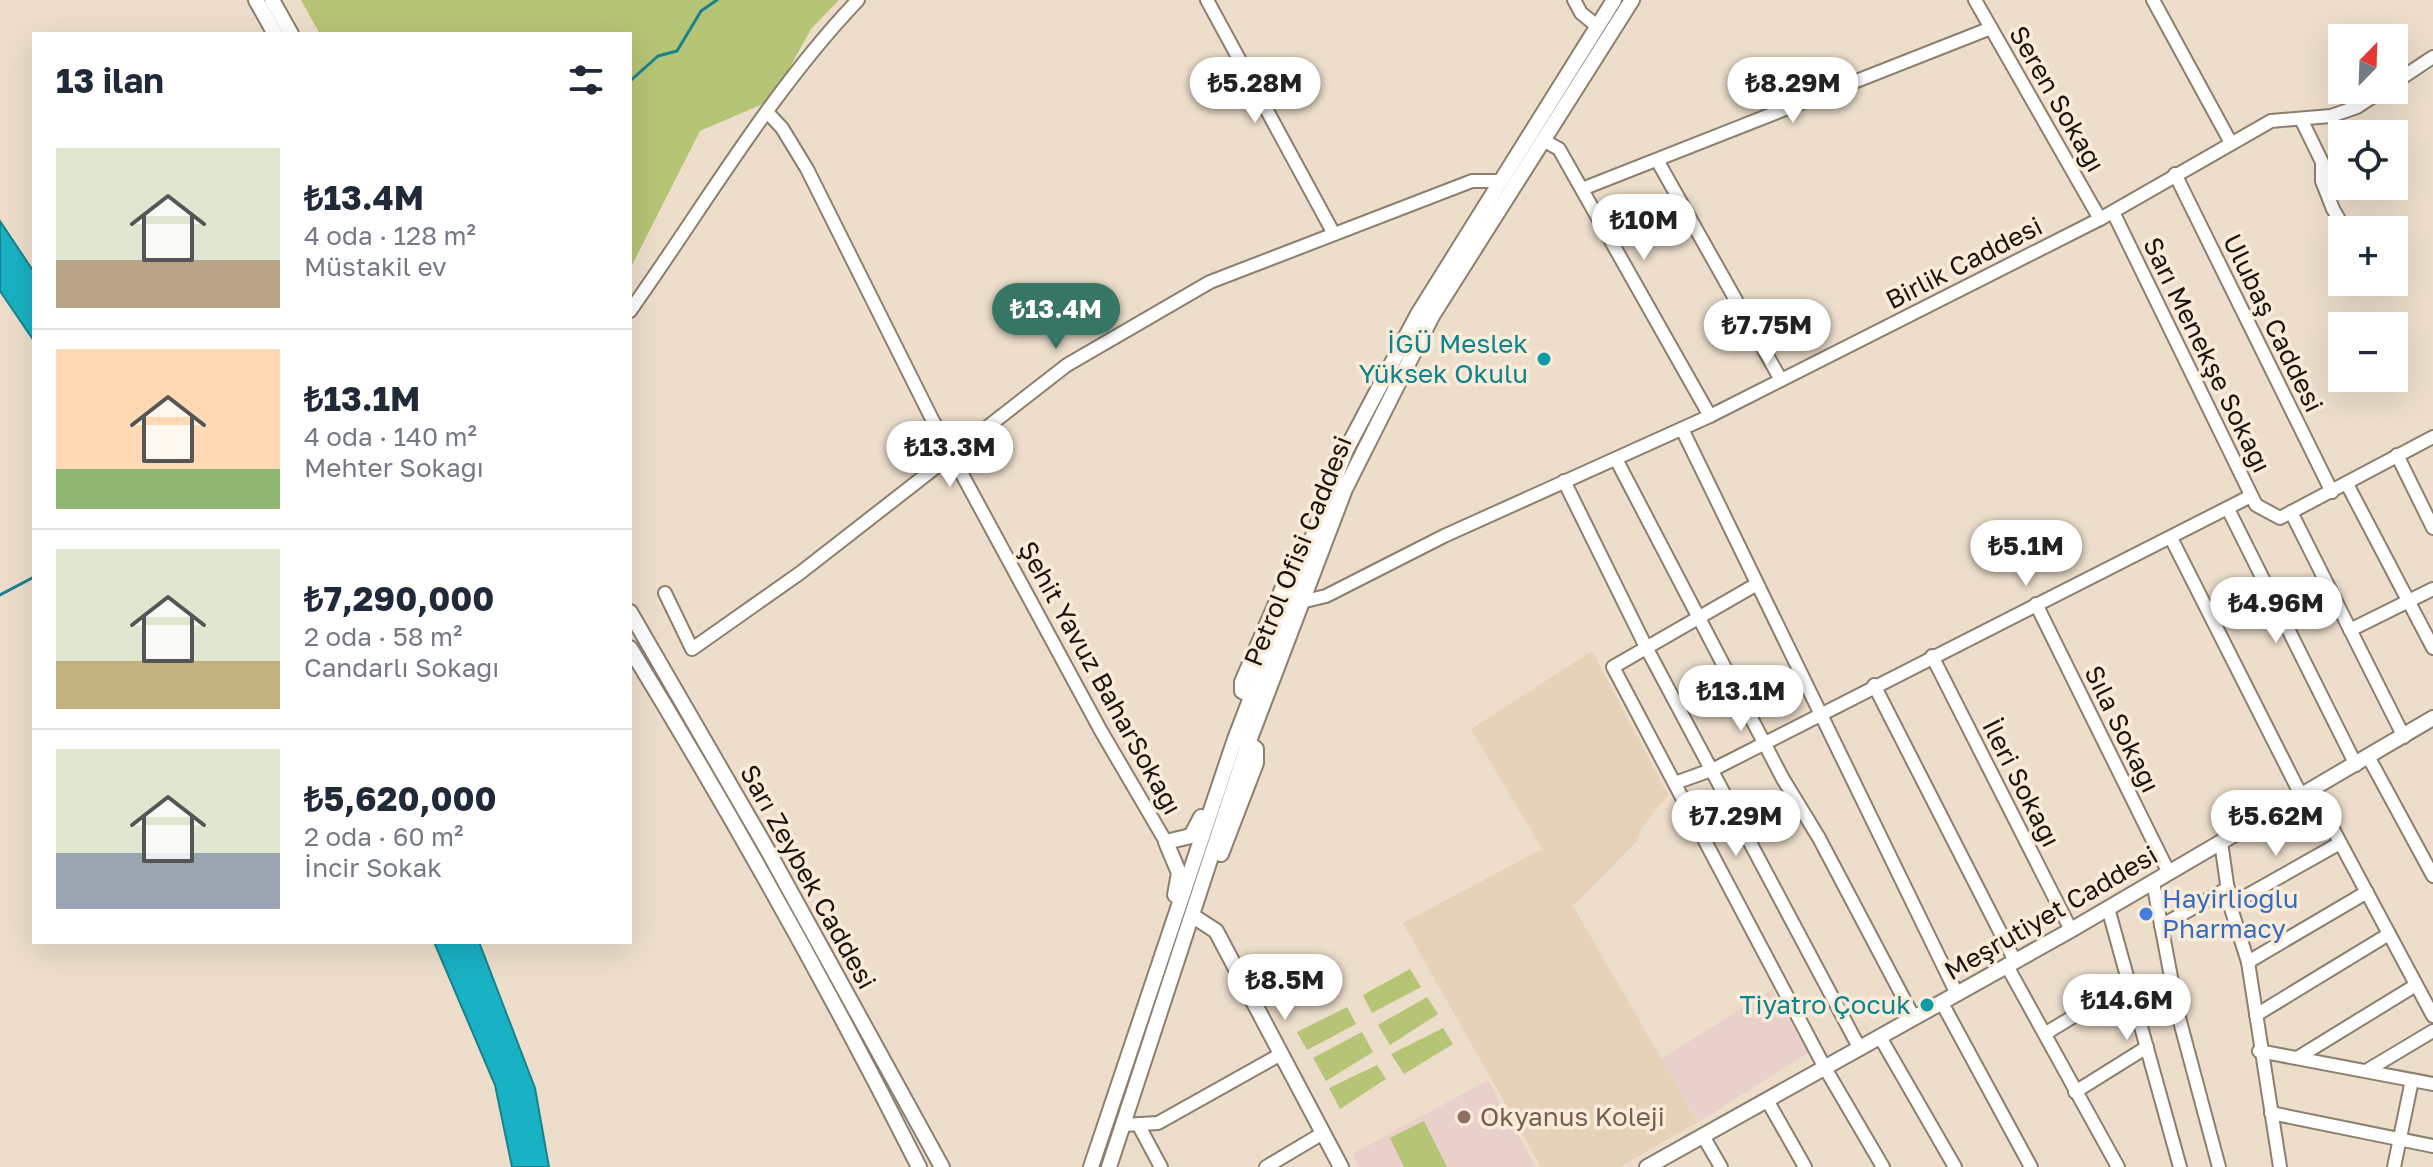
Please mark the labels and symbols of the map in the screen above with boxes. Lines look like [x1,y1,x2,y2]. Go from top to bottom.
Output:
street label: Seren Sokağı [2003,20,2112,177]
north arrow [2328,24,2408,104]
pin: ₺5.28M [1190,57,1320,125]
pin: ₺8.29M [1728,57,1858,125]
pin: ₺10M [1597,194,1691,262]
street label: Birlik Caddesi [1880,210,2047,315]
street label: Ulubaş Caddesi [2217,229,2330,417]
street label: Sarı Menekşe Sokağı [2137,232,2278,477]
pin: ₺13.4M [991,283,1121,351]
pin: ₺7.75M [1702,299,1832,367]
place label: İGÜ Meslek Yüksek Okulu [1359,328,1528,389]
marker: İGÜ Meslek Yüksek Okulu [1535,350,1553,368]
pin: ₺13.3M [885,421,1015,489]
street label: Petrol Ofisi Caddesi [1237,431,1358,671]
pin: ₺5.1M [1970,520,2082,588]
street label: Şehit Yavuz BaharSokağı [1012,536,1189,820]
pin: ₺4.96M [2211,577,2341,645]
street label: Sıla Sokağı [2078,660,2167,797]
pin: ₺13.1M [1676,665,1806,733]
street label: İleri Sokağı [1976,714,2067,852]
street label: Sarı Zeybek Caddesi [734,759,883,994]
pin: ₺7.29M [1671,790,1801,858]
pin: ₺5.62M [2211,790,2341,858]
street label: Meşrutiyet Caddesi [1939,839,2163,986]
place label: Hayirlioglu Pharmacy [2162,883,2299,944]
marker: Hayirlioglu Pharmacy [2137,905,2155,923]
pin: ₺8.5M [1229,954,1341,1022]
pin: ₺14.6M [2062,974,2192,1042]
place label: Tiyatro Çocuk [1739,989,1911,1020]
marker: Tiyatro Çocuk [1918,996,1936,1014]
place label: Okyanus Koleji [1480,1101,1665,1132]
marker: Okyanus Koleji [1455,1108,1473,1126]

